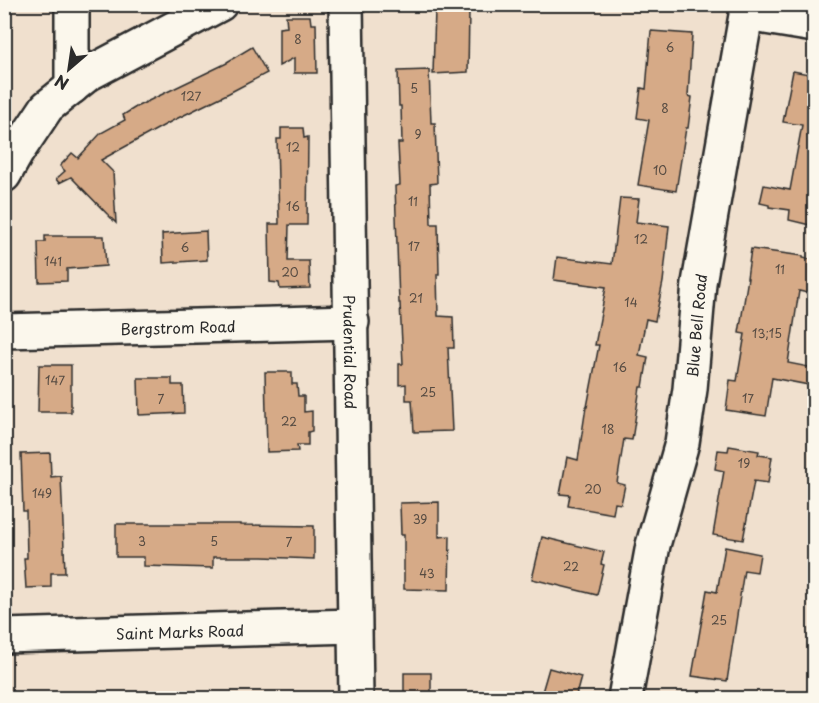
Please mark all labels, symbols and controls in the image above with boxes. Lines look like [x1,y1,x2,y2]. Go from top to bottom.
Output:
house number: 8 [294,30,302,48]
house number: 6 [666,38,674,56]
north arrow [39,39,99,99]
text: N [50,69,73,97]
house number: 5 [410,79,418,97]
house number: 127 [181,87,201,105]
house number: 8 [661,99,669,117]
house number: 9 [414,125,422,143]
house number: 12 [286,138,300,156]
house number: 10 [653,161,667,179]
house number: 11 [408,192,418,210]
house number: 16 [286,197,300,215]
house number: 12 [634,230,648,248]
house number: 17 [408,237,420,255]
house number: 6 [181,238,189,256]
house number: 141 [44,252,62,270]
house number: 11 [775,260,785,278]
house number: 20 [281,263,299,281]
street label: Blue Bell Road [680,272,712,378]
house number: 21 [409,289,423,307]
house number: 14 [624,293,638,311]
street label: Prudential Road [339,295,363,409]
street label: Bergstrom Road [120,314,236,339]
house number: 13;15 [752,324,782,342]
house number: 16 [613,358,627,376]
house number: 147 [45,371,65,389]
house number: 25 [420,383,436,401]
house number: 17 [742,389,754,407]
house number: 7 [158,390,165,408]
house number: 22 [281,412,297,430]
house number: 18 [602,420,614,438]
house number: 19 [738,454,750,472]
house number: 20 [584,480,602,498]
house number: 149 [32,484,52,502]
house number: 39 [413,510,427,528]
house number: 3 [138,532,146,550]
house number: 5 [210,532,218,550]
house number: 7 [286,533,293,551]
house number: 22 [563,557,579,575]
house number: 43 [419,564,435,582]
house number: 25 [711,611,727,629]
street label: Saint Marks Road [116,618,244,644]

